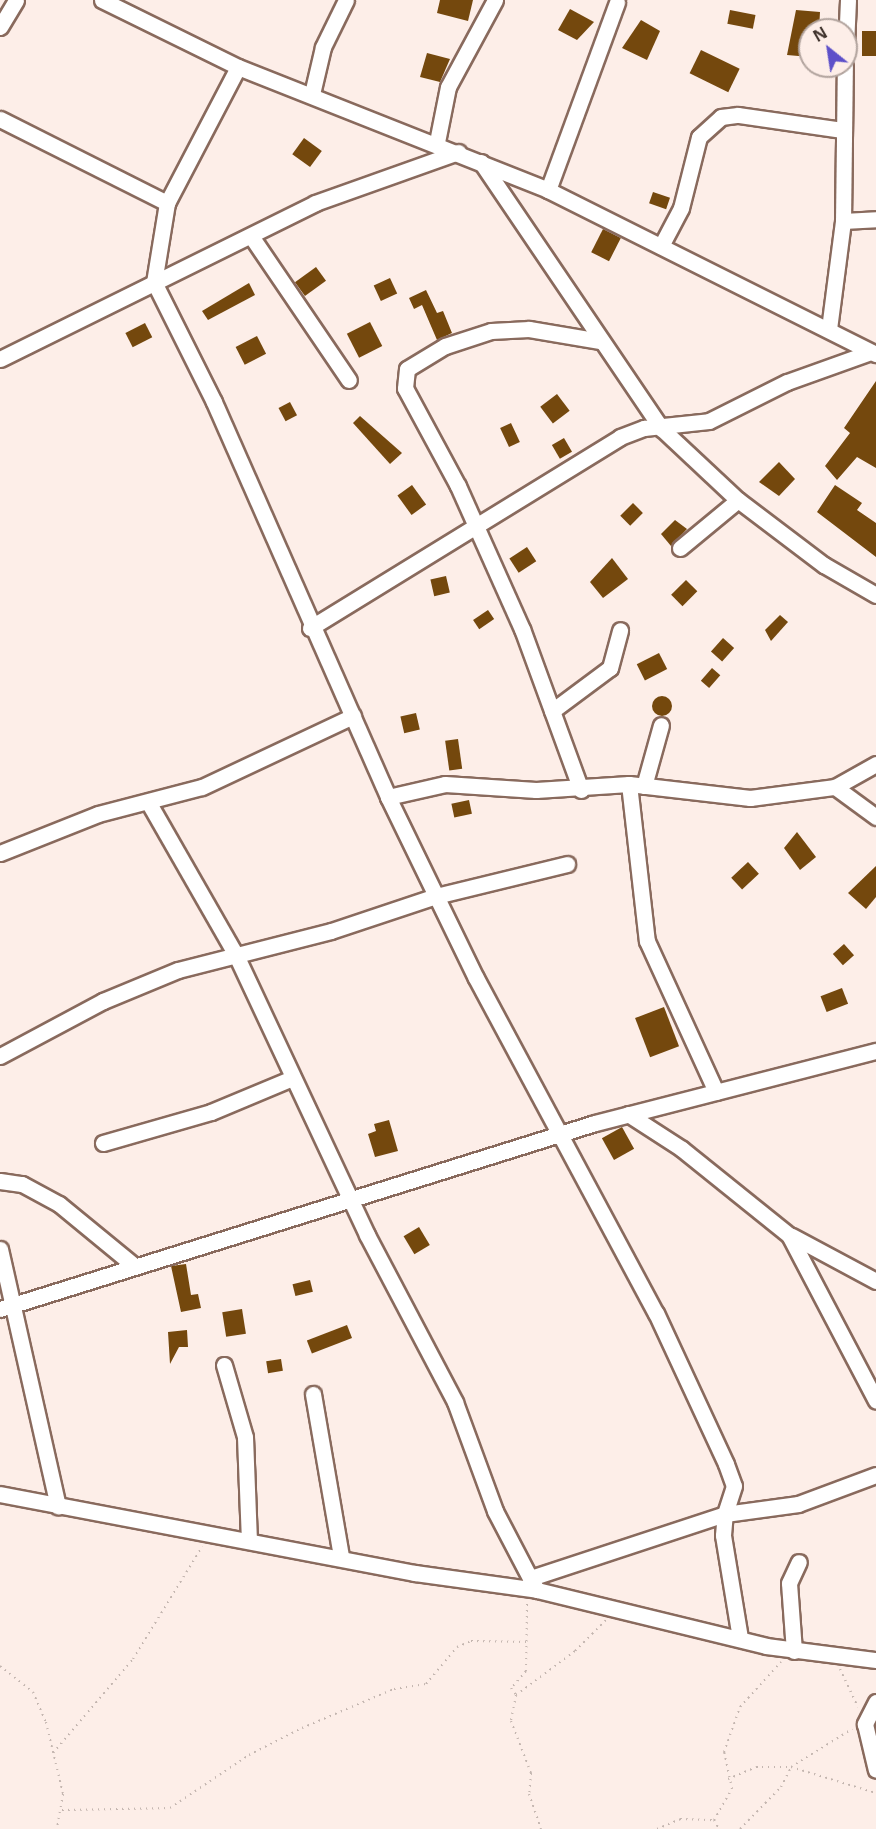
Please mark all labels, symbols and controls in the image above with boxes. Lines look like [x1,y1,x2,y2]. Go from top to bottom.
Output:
north arrow [798,18,858,78]
text: N [809,21,831,47]

